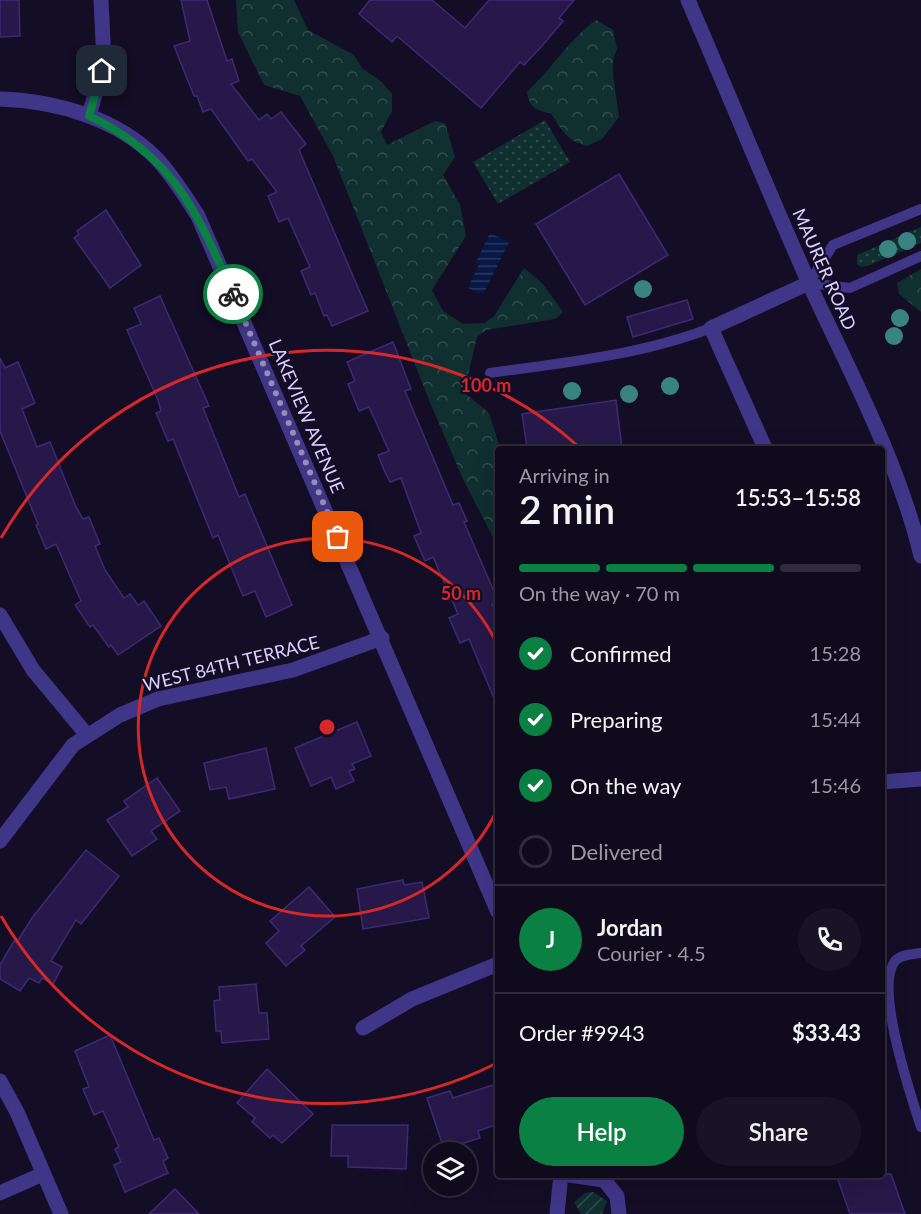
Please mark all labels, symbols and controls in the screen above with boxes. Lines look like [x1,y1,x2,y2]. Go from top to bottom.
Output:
pin [76,45,127,96]
icon: home [85,54,118,87]
street label: MAURER ROAD [788,205,862,333]
courier [203,264,263,324]
icon: bike [217,278,250,311]
street label: LAKEVIEW AVENUE [265,336,349,496]
text: 100 m [461,374,511,396]
text: Arriving in [519,463,610,487]
text: 15:53–15:58 [735,484,861,511]
text: 2 min [519,486,615,532]
pin [312,511,363,562]
icon: bag [321,520,354,553]
text: On the way · 70 m [519,581,680,605]
text: 50 m [441,582,481,604]
street label: WEST 84TH TERRACE [141,630,321,696]
icon: check [519,637,552,670]
text: Confirmed [570,640,672,667]
text: 15:28 [810,641,861,665]
icon: check [519,703,552,736]
text: Preparing [570,706,662,733]
text: 15:44 [810,707,861,731]
centre of rings [317,717,337,737]
icon: check [519,769,552,802]
text: On the way [570,772,681,799]
text: 15:46 [810,773,861,797]
text: Delivered [570,838,663,865]
button: phone [798,908,861,971]
text: Jordan [597,914,663,941]
text: J [546,926,555,953]
text: Courier · 4.5 [597,941,706,965]
text: Order #9943 [519,1019,645,1046]
text: $33.43 [792,1019,861,1046]
button: Help [519,1097,684,1166]
button: Share [696,1097,861,1166]
map controls [423,1142,477,1196]
button: layers [423,1142,477,1196]

